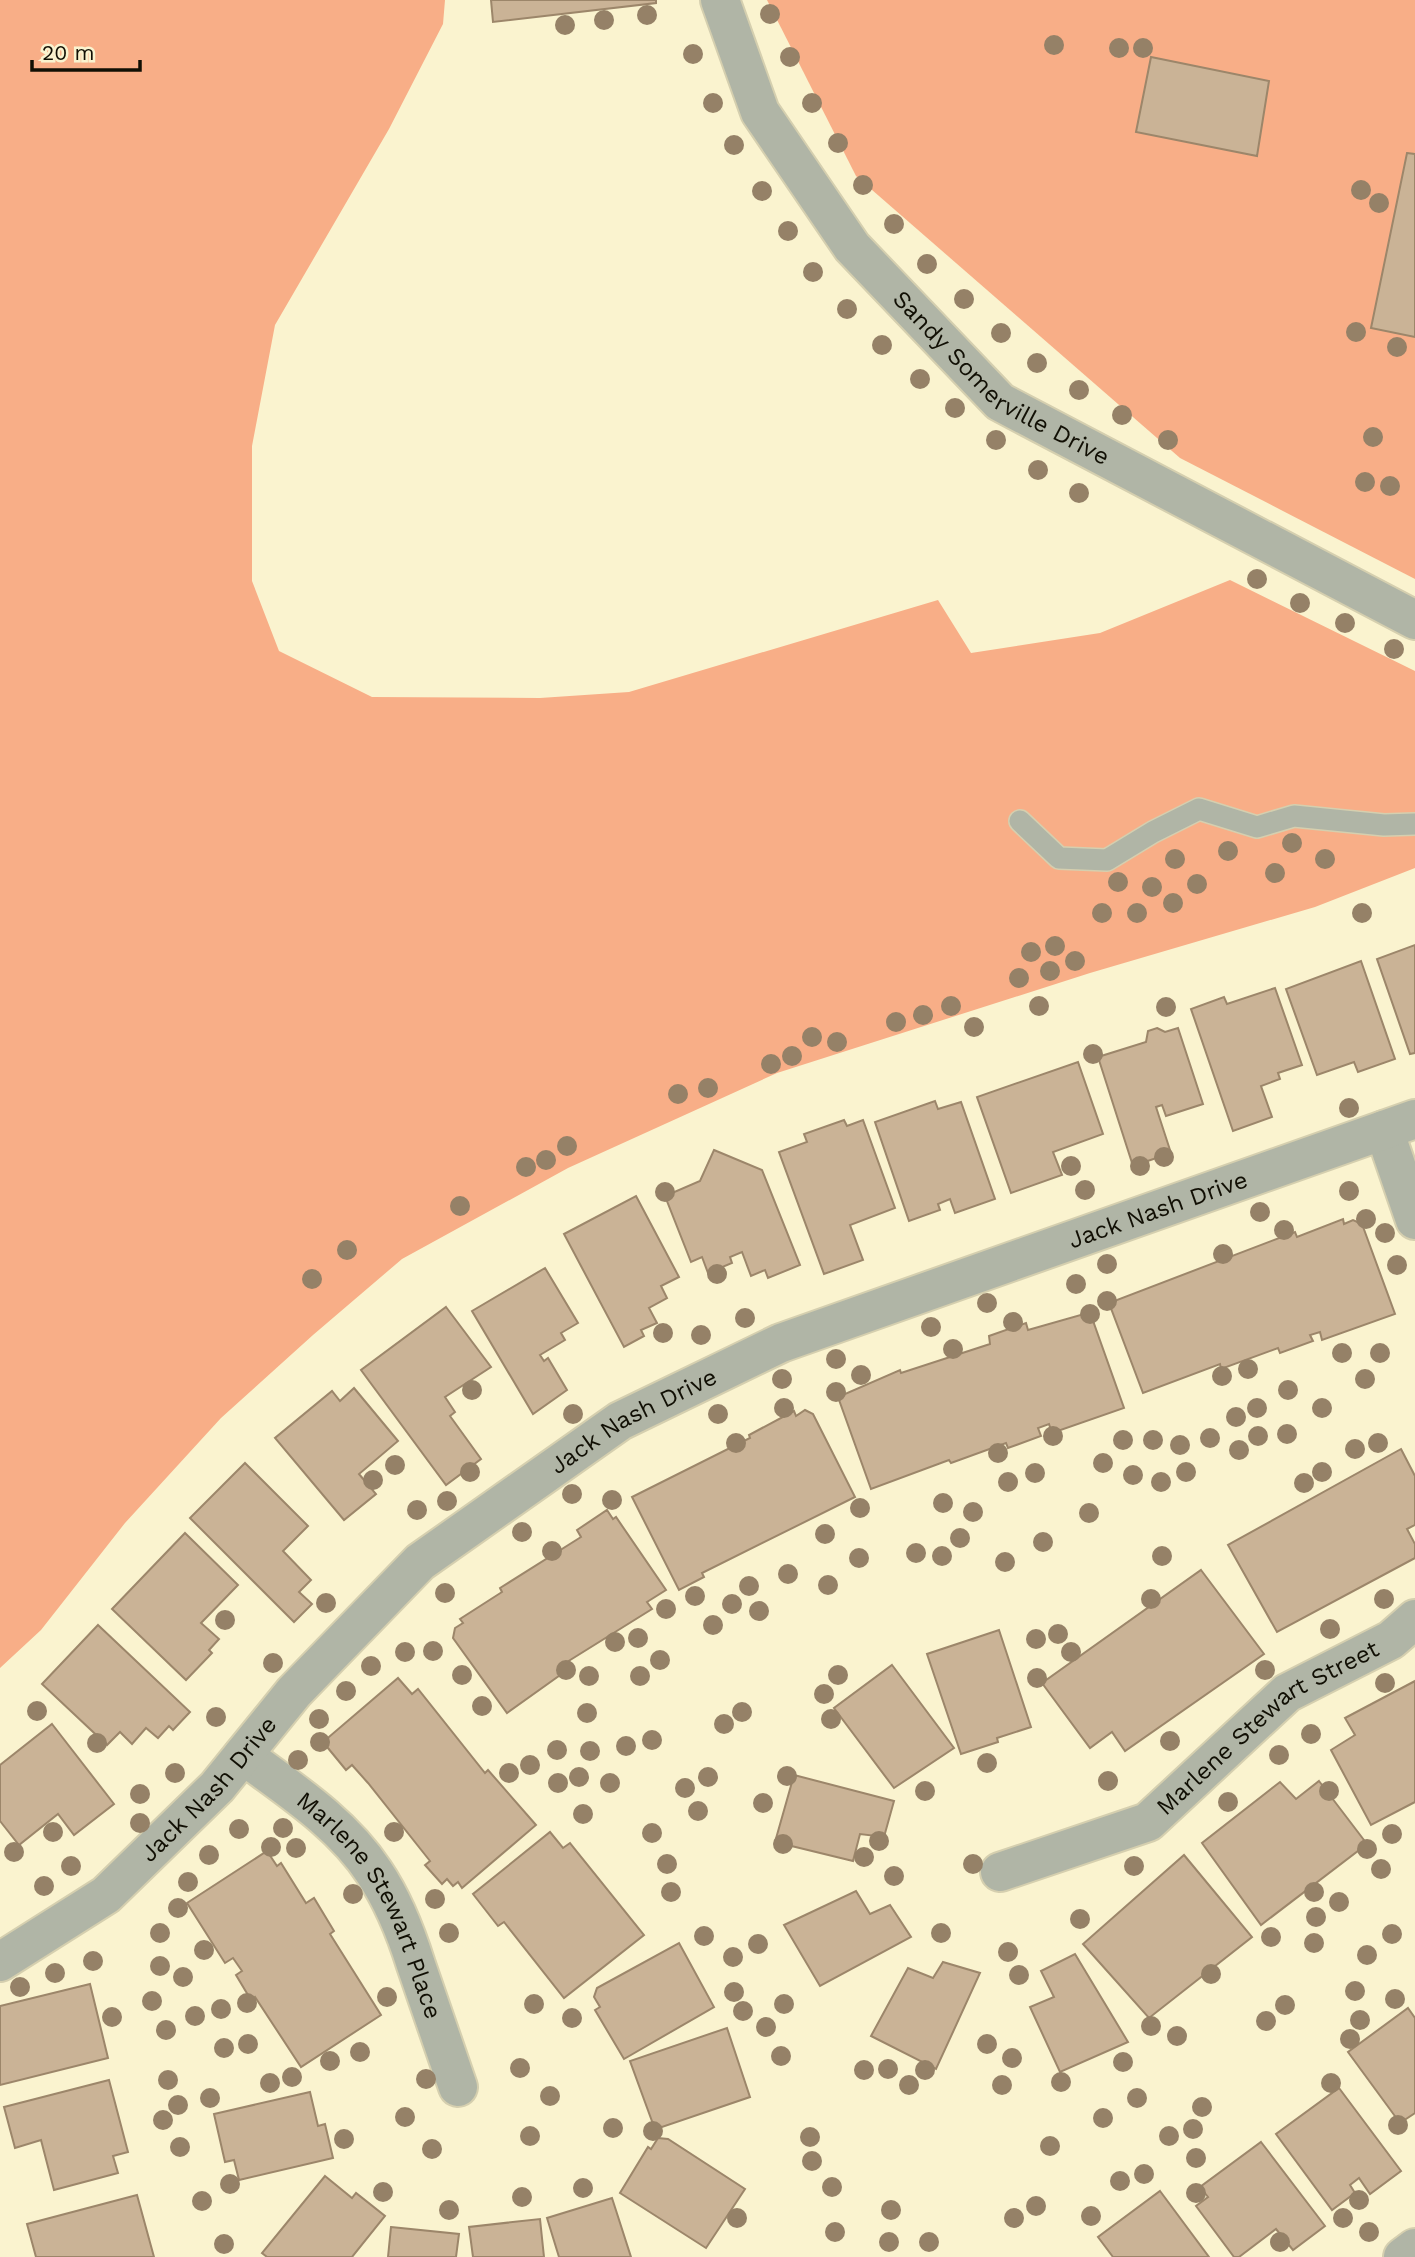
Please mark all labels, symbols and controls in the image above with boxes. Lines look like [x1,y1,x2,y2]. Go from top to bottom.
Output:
scale bar [32,28,140,72]
text: 20 m [42,40,94,65]
street label: Sandy Somerville Drive [887,285,1114,471]
street label: Jack Nash Drive [1065,1165,1251,1254]
street label: Jack Nash Drive [545,1362,721,1480]
street label: Marlene Stewart Street [1151,1635,1383,1821]
street label: Jack Nash Drive [135,1711,282,1868]
street label: Marlene Stewart Place [291,1786,448,2023]

